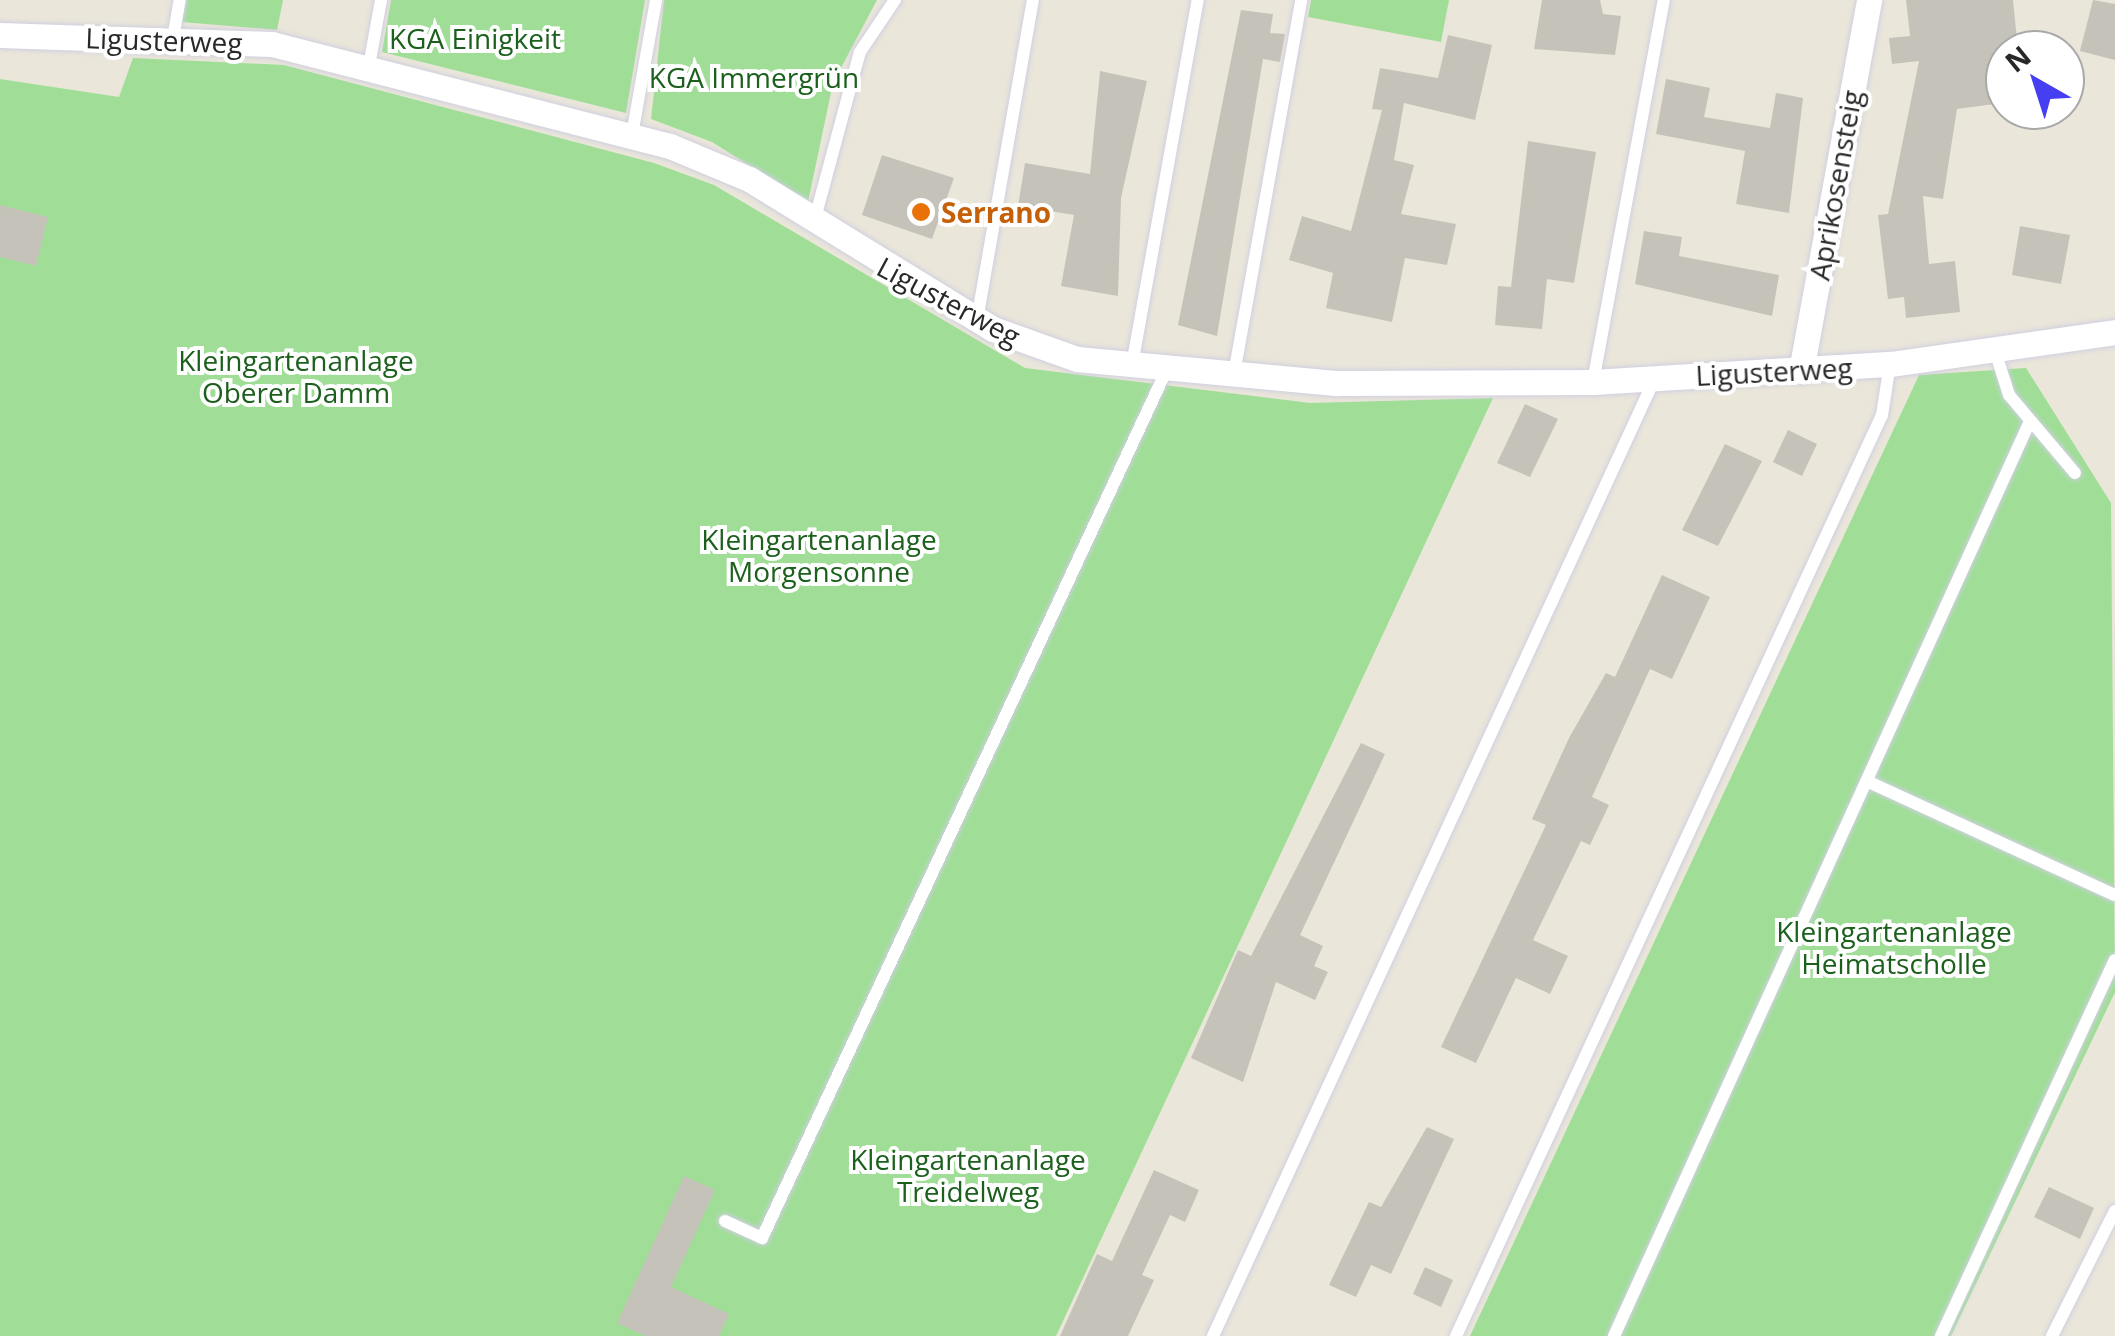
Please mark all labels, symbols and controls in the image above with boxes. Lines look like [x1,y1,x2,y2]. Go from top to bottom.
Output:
street label: Ligusterweg [85,20,243,60]
park label: KGA Einigkeit [389,21,561,55]
north arrow [1985,30,2085,130]
text: N [1997,36,2038,80]
park label: KGA Immergrün [649,60,859,94]
street label: Aprikosensteig [1802,87,1868,283]
place label: Serrano [941,195,1051,229]
marker: Serrano [910,201,932,223]
street label: Ligusterweg [872,249,1026,353]
park label: Kleingartenanlage Oberer Damm [178,343,414,409]
street label: Ligusterweg [1695,350,1853,392]
park label: Kleingartenanlage Morgensonne [701,522,937,588]
park label: Kleingartenanlage Heimatscholle [1776,914,2012,980]
park label: Kleingartenanlage Treidelweg [850,1142,1086,1208]

